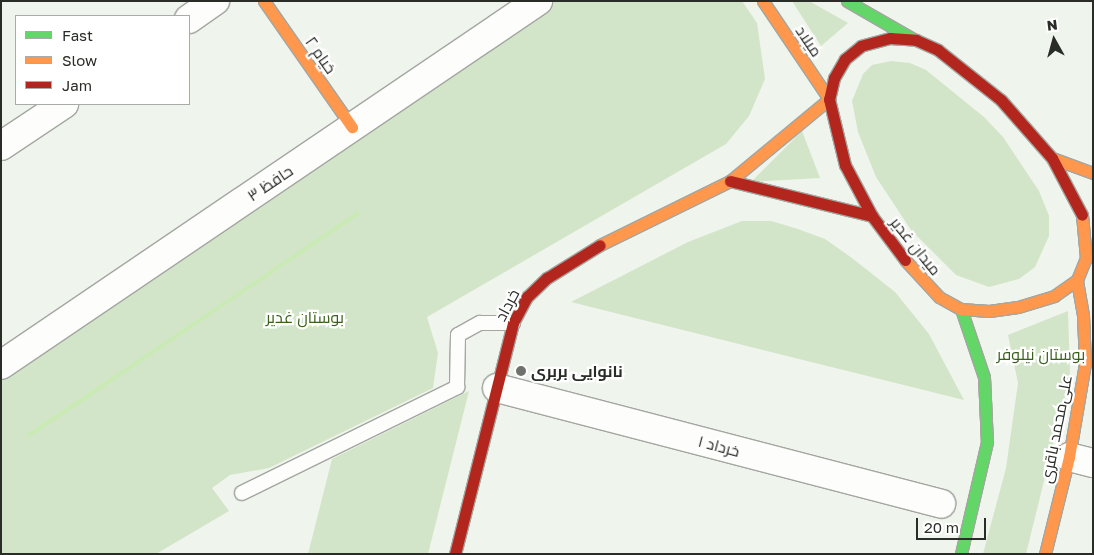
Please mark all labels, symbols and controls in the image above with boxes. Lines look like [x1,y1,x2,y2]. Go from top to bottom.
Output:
legend [15,15,190,105]
north arrow [1029,15,1079,65]
text: N [1046,16,1058,34]
street label: میلاد [792,22,826,60]
text: Fast [62,26,93,44]
street label: خیام ۲ [301,33,341,77]
text: Slow [62,51,97,69]
text: Jam [62,76,92,94]
street label: حافظ ۳ [244,161,296,205]
street label: میدان غدیر [887,213,945,279]
street label: خرداد [491,286,523,324]
park label: بوستان غدیر [266,307,344,327]
park label: بوستان نیلوفر [997,344,1085,364]
place label: نانوایی بربری [531,361,623,381]
marker: نانوایی بربری [515,365,527,377]
street label: علی‌محمد باقری [1036,373,1076,485]
street label: خرداد ۱ [696,431,742,461]
scale bar [919,508,989,540]
text: 20 m [924,518,959,536]

